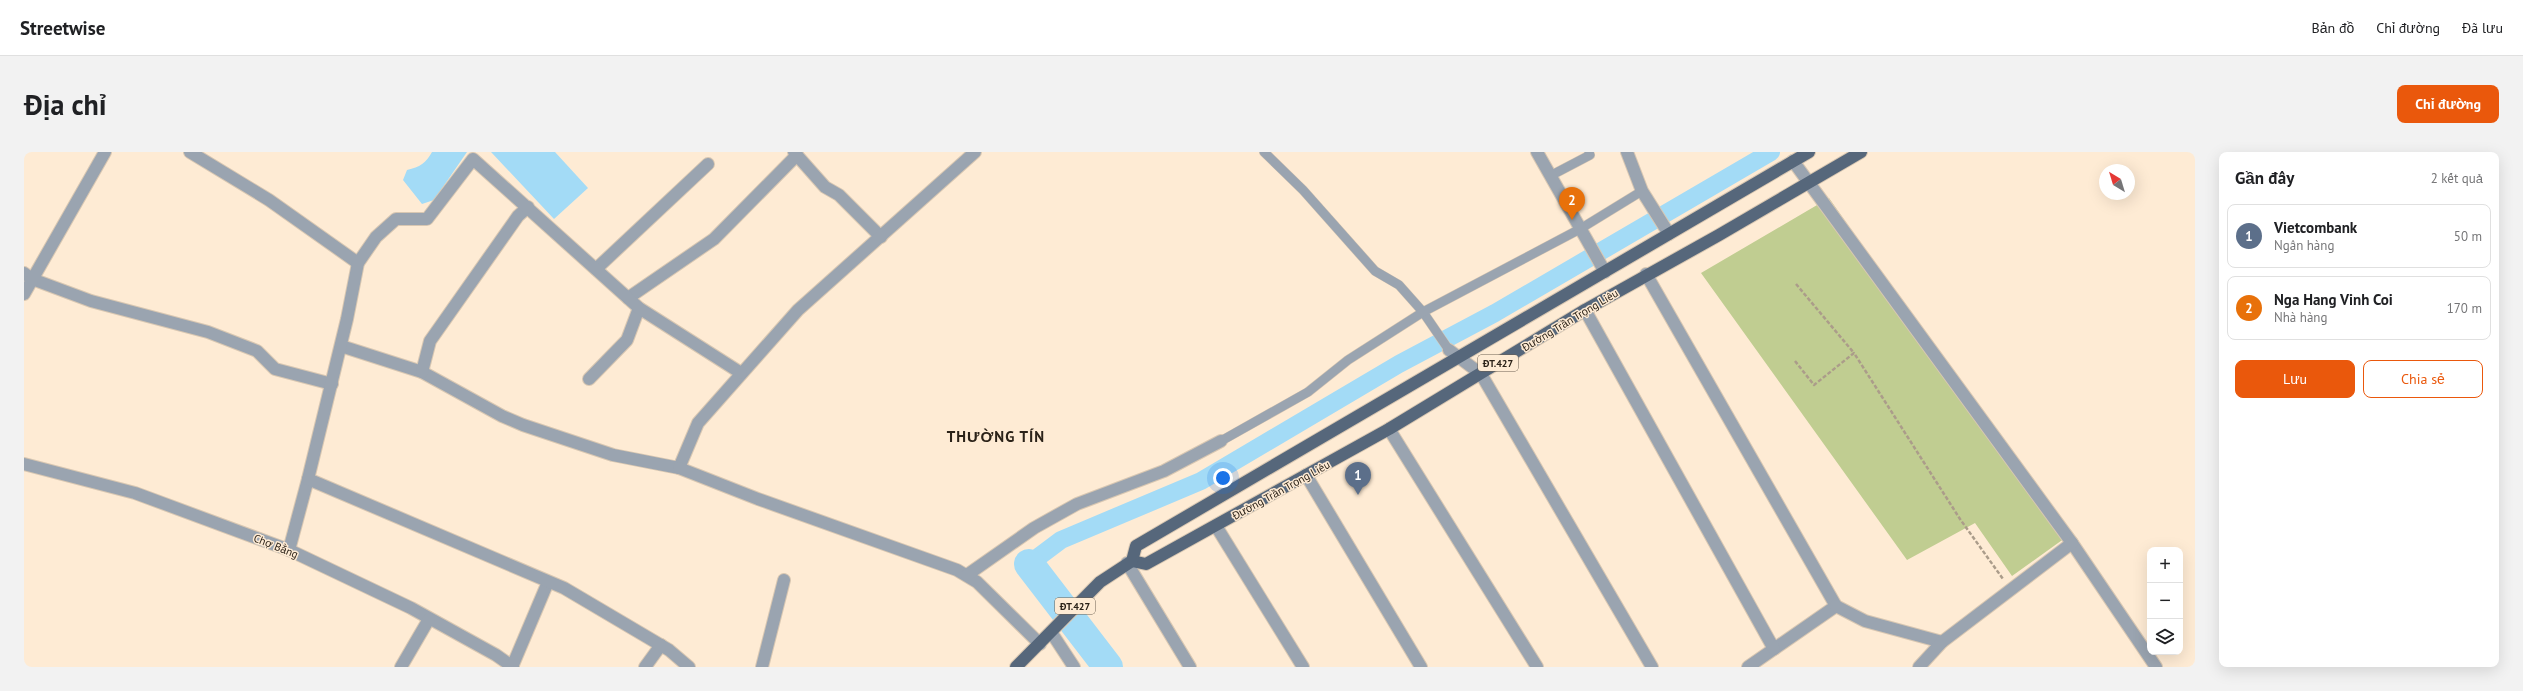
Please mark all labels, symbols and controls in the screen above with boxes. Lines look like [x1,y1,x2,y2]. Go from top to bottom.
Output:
text: Streetwise [20,16,105,40]
text: Bản đồ [2312,19,2354,37]
text: Chỉ đường [2376,19,2440,37]
text: Đã lưu [2462,19,2503,37]
button: Chỉ đường [2397,85,2499,123]
text: Địa chỉ [24,86,107,123]
north arrow [2099,164,2135,200]
text: Gần đây [2235,167,2294,189]
text: 2 kết quả [2431,170,2483,187]
pin: 2 [1559,187,1585,220]
text: Vietcombank [2274,218,2357,237]
text: 1 [2245,228,2253,245]
text: 50 m [2454,228,2482,245]
text: Ngân hàng [2274,237,2334,254]
street label: Đường Trần Trọng Liêu [1519,286,1621,355]
text: Nga Hang Vinh Coi [2274,290,2393,309]
text: 2 [2245,300,2253,317]
text: 170 m [2447,300,2482,317]
text: Nhà hàng [2274,309,2327,326]
road number: ĐT.427 [1478,355,1518,371]
button: Lưu [2235,360,2355,398]
button: Chia sẻ [2363,360,2483,398]
district label: THƯỜNG TÍN [947,427,1045,446]
street label: Đường Trần Trọng Liêu [1229,457,1332,523]
pin: 1 [1345,462,1371,495]
your location [1213,468,1233,488]
street label: Chợ Bằng [252,531,300,561]
map controls [2147,547,2183,655]
button: + [2147,547,2183,583]
button: − [2147,583,2183,619]
road number: ĐT.427 [1055,598,1095,614]
button: layers [2147,619,2183,655]

